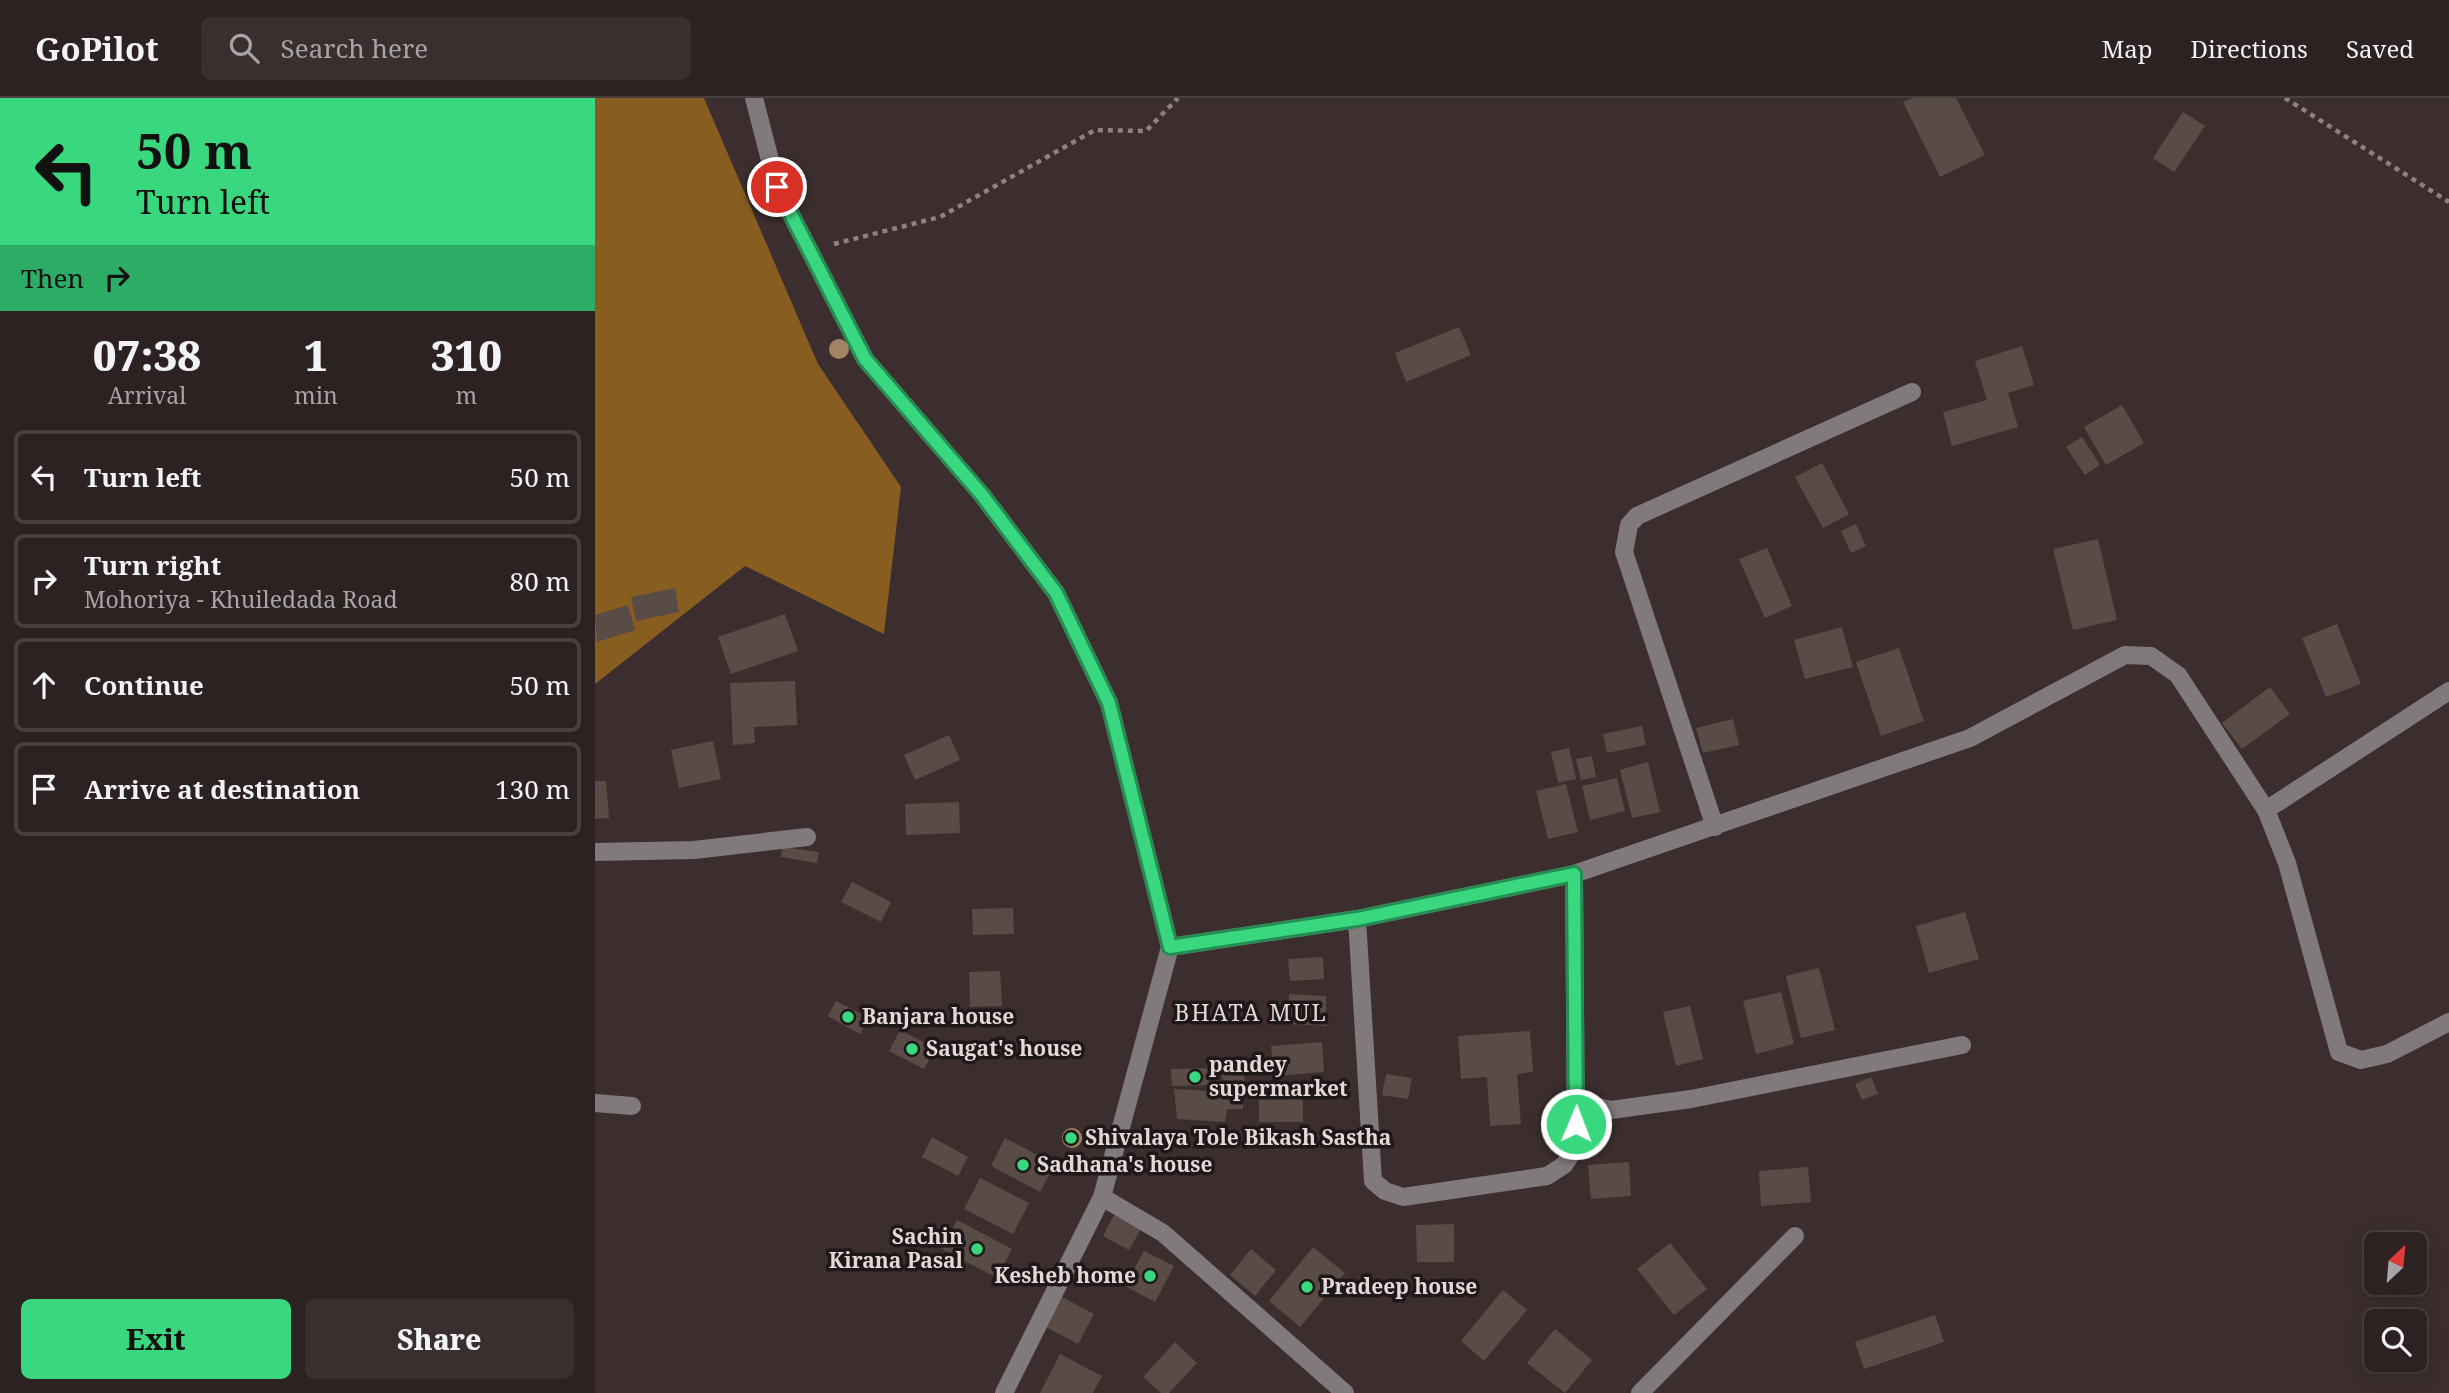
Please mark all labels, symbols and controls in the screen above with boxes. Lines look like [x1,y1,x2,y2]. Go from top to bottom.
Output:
search box [201,17,691,80]
text: GoPilot [35,26,159,71]
icon: search [225,29,263,67]
text: Search here [281,30,428,66]
text: Map [2102,32,2153,65]
text: Directions [2191,32,2308,65]
text: Saved [2346,32,2414,65]
text: 50 m [136,117,252,183]
icon: left [21,126,112,217]
pin [747,157,807,217]
icon: arrive [758,168,796,206]
text: Turn left [136,180,270,223]
icon: right [98,259,136,297]
text: Then [21,260,84,296]
text: 07:38 [93,326,201,383]
text: 1 [304,326,328,383]
text: 310 [431,326,502,383]
text: Arrival [108,379,186,411]
text: min [294,379,338,411]
text: m [456,379,477,411]
icon: left [25,458,63,496]
text: Turn left [84,459,201,495]
text: 50 m [510,459,570,495]
text: Turn right [84,547,221,583]
icon: right [25,562,63,600]
text: 80 m [510,563,570,599]
text: Mohoriya - Khuiledada Road [84,583,398,615]
icon: ahead [25,666,63,704]
text: Continue [84,667,204,703]
text: 50 m [510,667,570,703]
icon: arrive [25,770,63,808]
text: Arrive at destination [84,771,360,807]
text: 130 m [495,771,570,807]
district label: BHATA MUL [1174,996,1328,1028]
place label: Banjara house [862,1002,1014,1030]
marker: Banjara house [840,1009,856,1025]
place label: Saugat's house [926,1034,1082,1062]
marker: Saugat's house [904,1041,920,1057]
place label: pandey supermarket [1209,1050,1348,1102]
marker: pandey supermarket [1187,1069,1203,1085]
position arrow [1539,1087,1613,1161]
place label: Shivalaya Tole Bikash Sastha [1085,1123,1391,1151]
marker: Shivalaya Tole Bikash Sastha [1063,1130,1079,1146]
place label: Sadhana's house [1037,1150,1212,1178]
marker: Sadhana's house [1015,1157,1031,1173]
place label: Sachin Kirana Pasal [829,1222,964,1274]
north arrow [2364,1232,2427,1295]
map controls [2364,1232,2427,1372]
marker: Sachin Kirana Pasal [969,1241,985,1257]
place label: Kesheb home [994,1261,1136,1289]
marker: Kesheb home [1142,1268,1158,1284]
place label: Pradeep house [1321,1272,1477,1300]
marker: Pradeep house [1299,1279,1315,1295]
button: Exit [21,1299,291,1379]
button: Share [305,1299,574,1379]
button: search [2364,1309,2427,1372]

